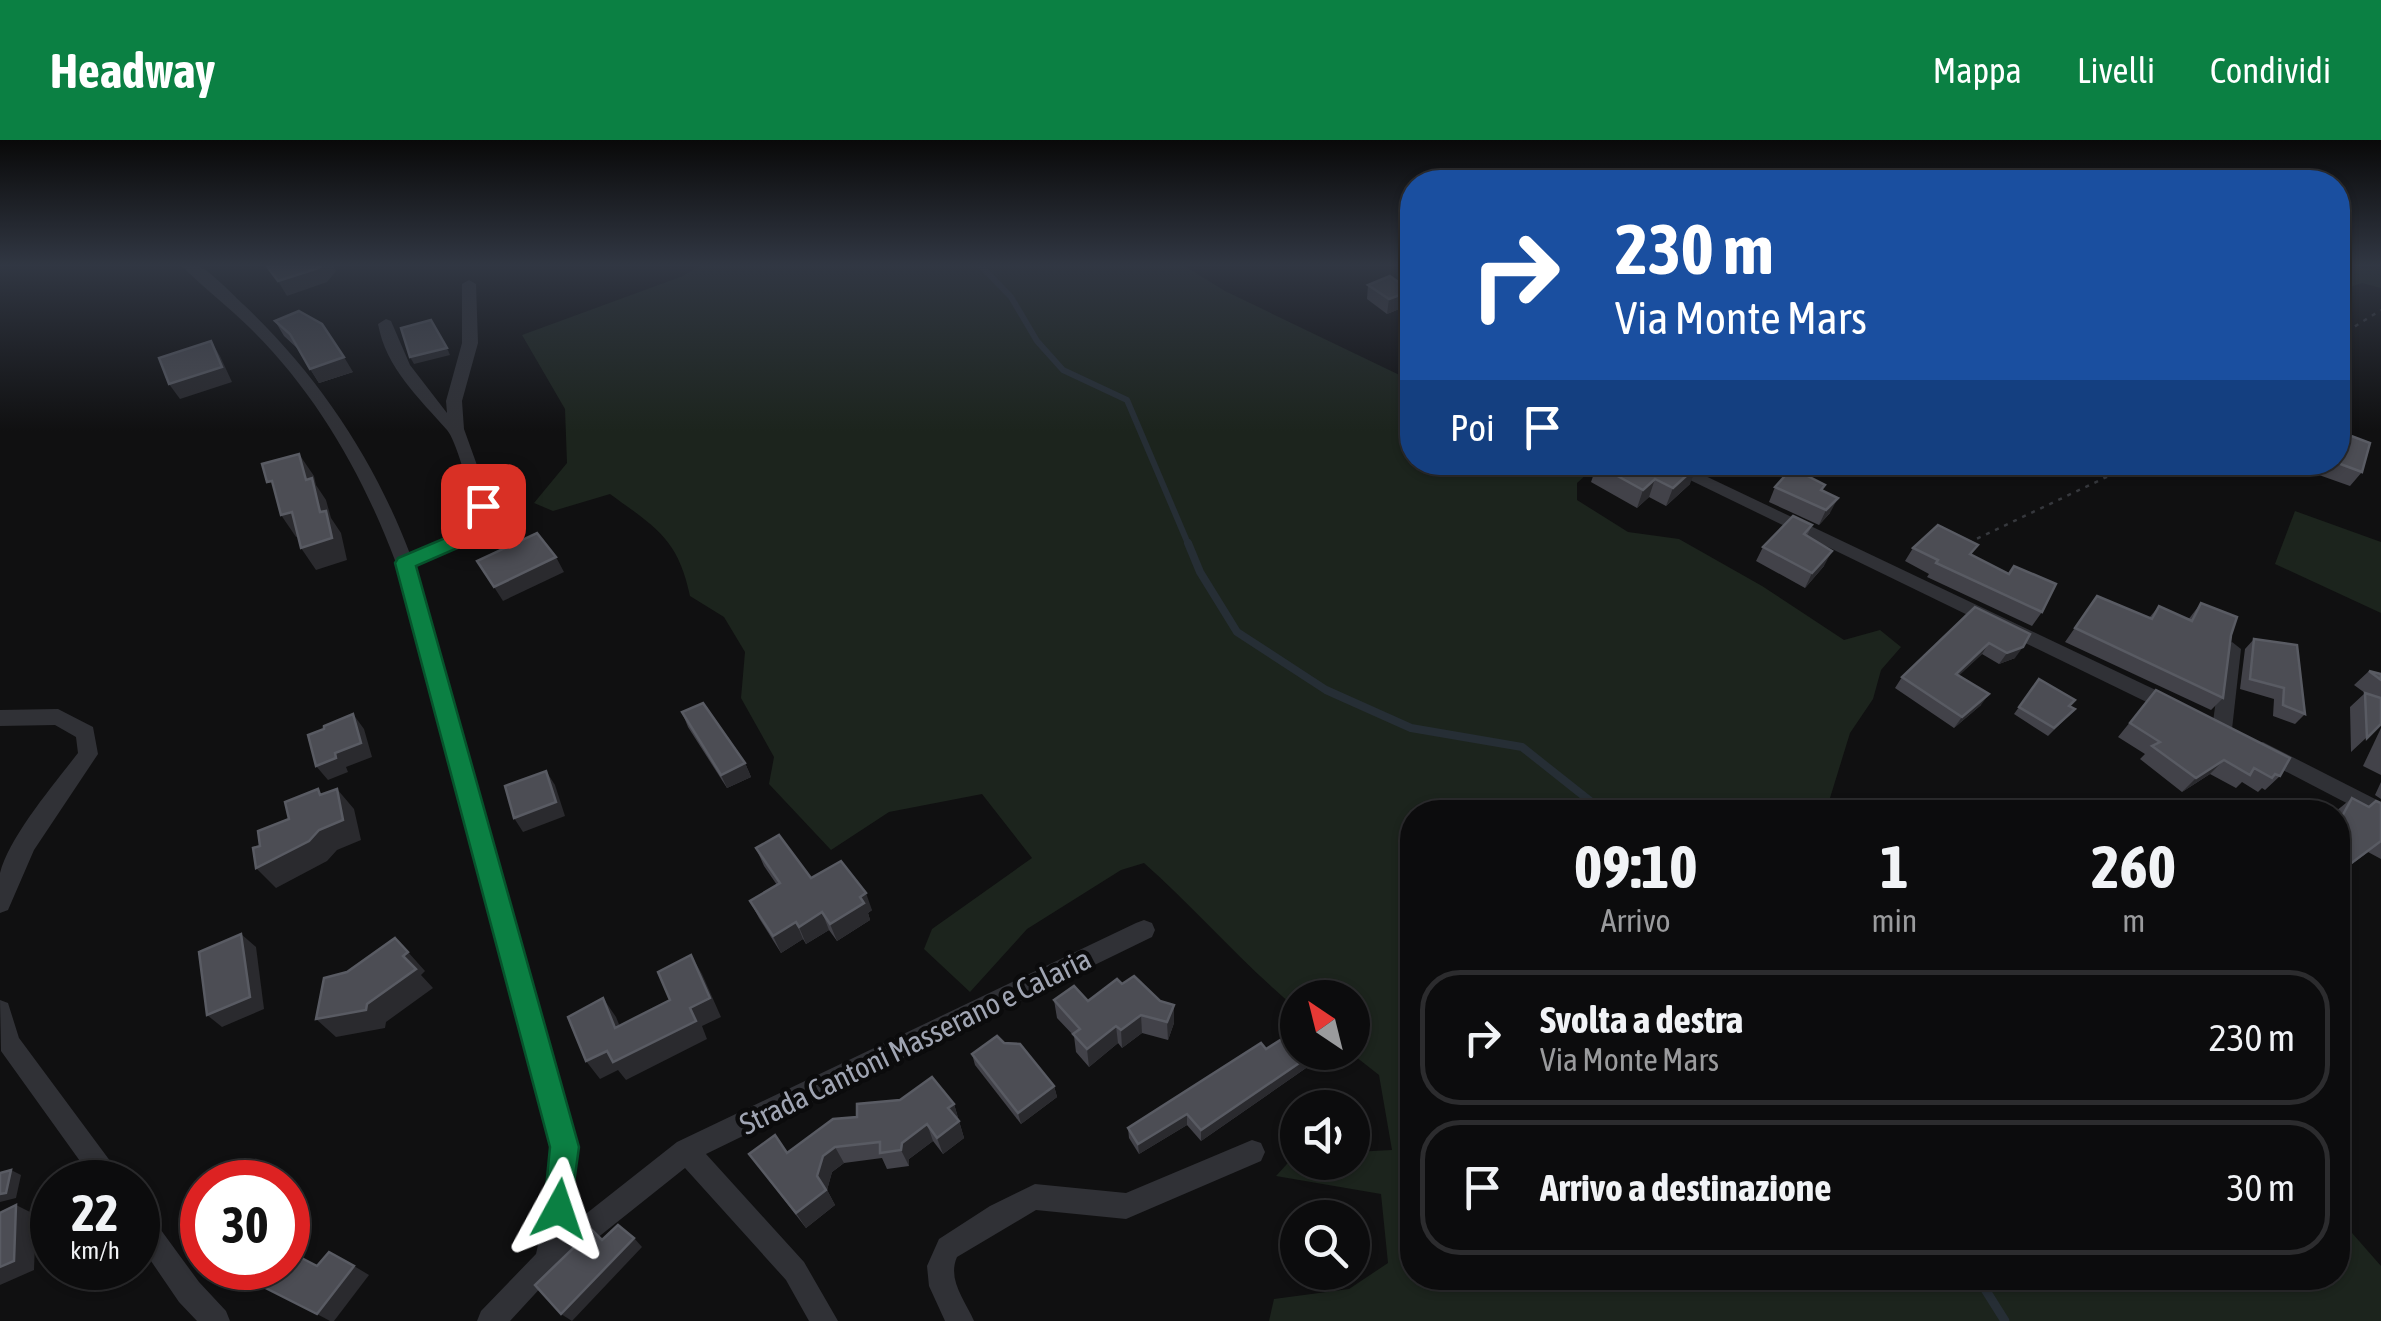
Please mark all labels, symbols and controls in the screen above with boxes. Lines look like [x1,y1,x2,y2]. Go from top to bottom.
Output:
text: Headway [50,43,215,98]
text: Mappa [1933,50,2022,90]
text: Livelli [2077,50,2155,90]
text: Condividi [2210,50,2331,90]
text: 230 m [1615,209,1774,289]
icon: right [1450,210,1580,340]
text: Via Monte Mars [1615,292,1867,344]
icon: arrive [1515,400,1570,455]
text: Poi [1450,406,1495,449]
pin [441,464,526,549]
icon: arrive [456,479,511,534]
text: 09:10 [1574,832,1697,901]
text: 1 [1880,832,1909,901]
text: 260 [2091,832,2176,901]
text: Arrivo [1601,902,1671,939]
text: min [1871,902,1917,939]
text: m [2122,902,2145,939]
street label: Strada Cantoni Masserano e Calaria [734,941,1096,1141]
north arrow [1280,980,1370,1070]
map controls [1280,980,1370,1290]
text: Svolta a destra [1540,998,1743,1041]
icon: right [1455,1010,1510,1065]
text: 230 m [2209,1016,2295,1059]
text: Via Monte Mars [1540,1041,1719,1078]
button: sound [1280,1090,1370,1180]
position arrow [507,1157,611,1261]
speed limit sign: 30 [180,1160,310,1290]
icon: arrive [1455,1160,1510,1215]
text: Arrivo a destinazione [1540,1166,1831,1209]
text: 30 m [2227,1166,2295,1209]
text: 22 [71,1184,118,1242]
button: search [1280,1200,1370,1290]
text: km/h [70,1236,120,1264]

